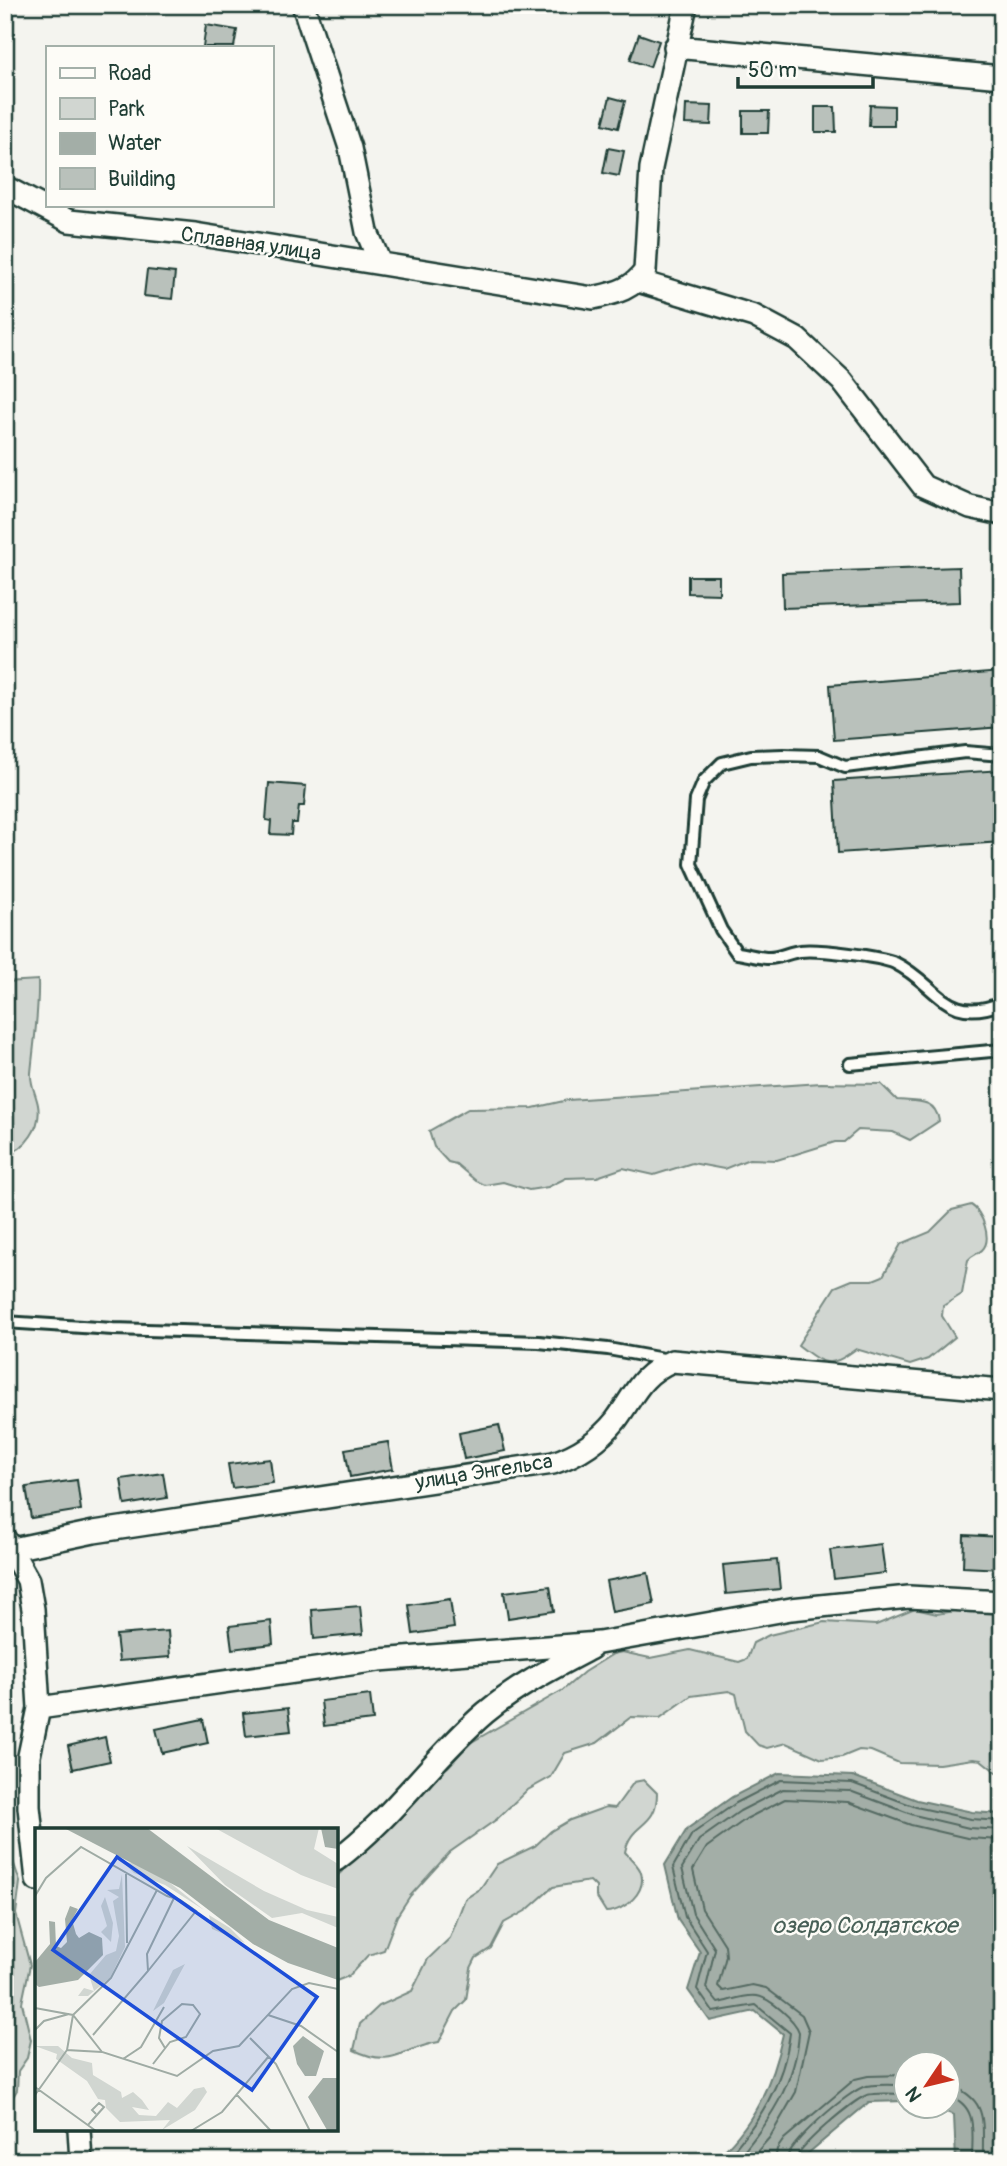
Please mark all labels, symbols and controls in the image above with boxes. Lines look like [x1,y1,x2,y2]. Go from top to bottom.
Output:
legend [46,46,273,206]
scale bar [738,46,872,90]
text: 50 m [748,57,797,84]
text: Road [108,60,152,87]
text: Park [108,96,145,123]
text: Water [108,130,162,157]
text: Building [108,166,175,193]
street label: Сплавная улица [179,221,323,267]
street label: улица Энгельса [412,1448,555,1496]
inset map [35,1828,338,2131]
water label: озеро Солдатское [773,1911,960,1940]
north arrow [892,2050,962,2120]
text: N [900,2082,927,2106]

